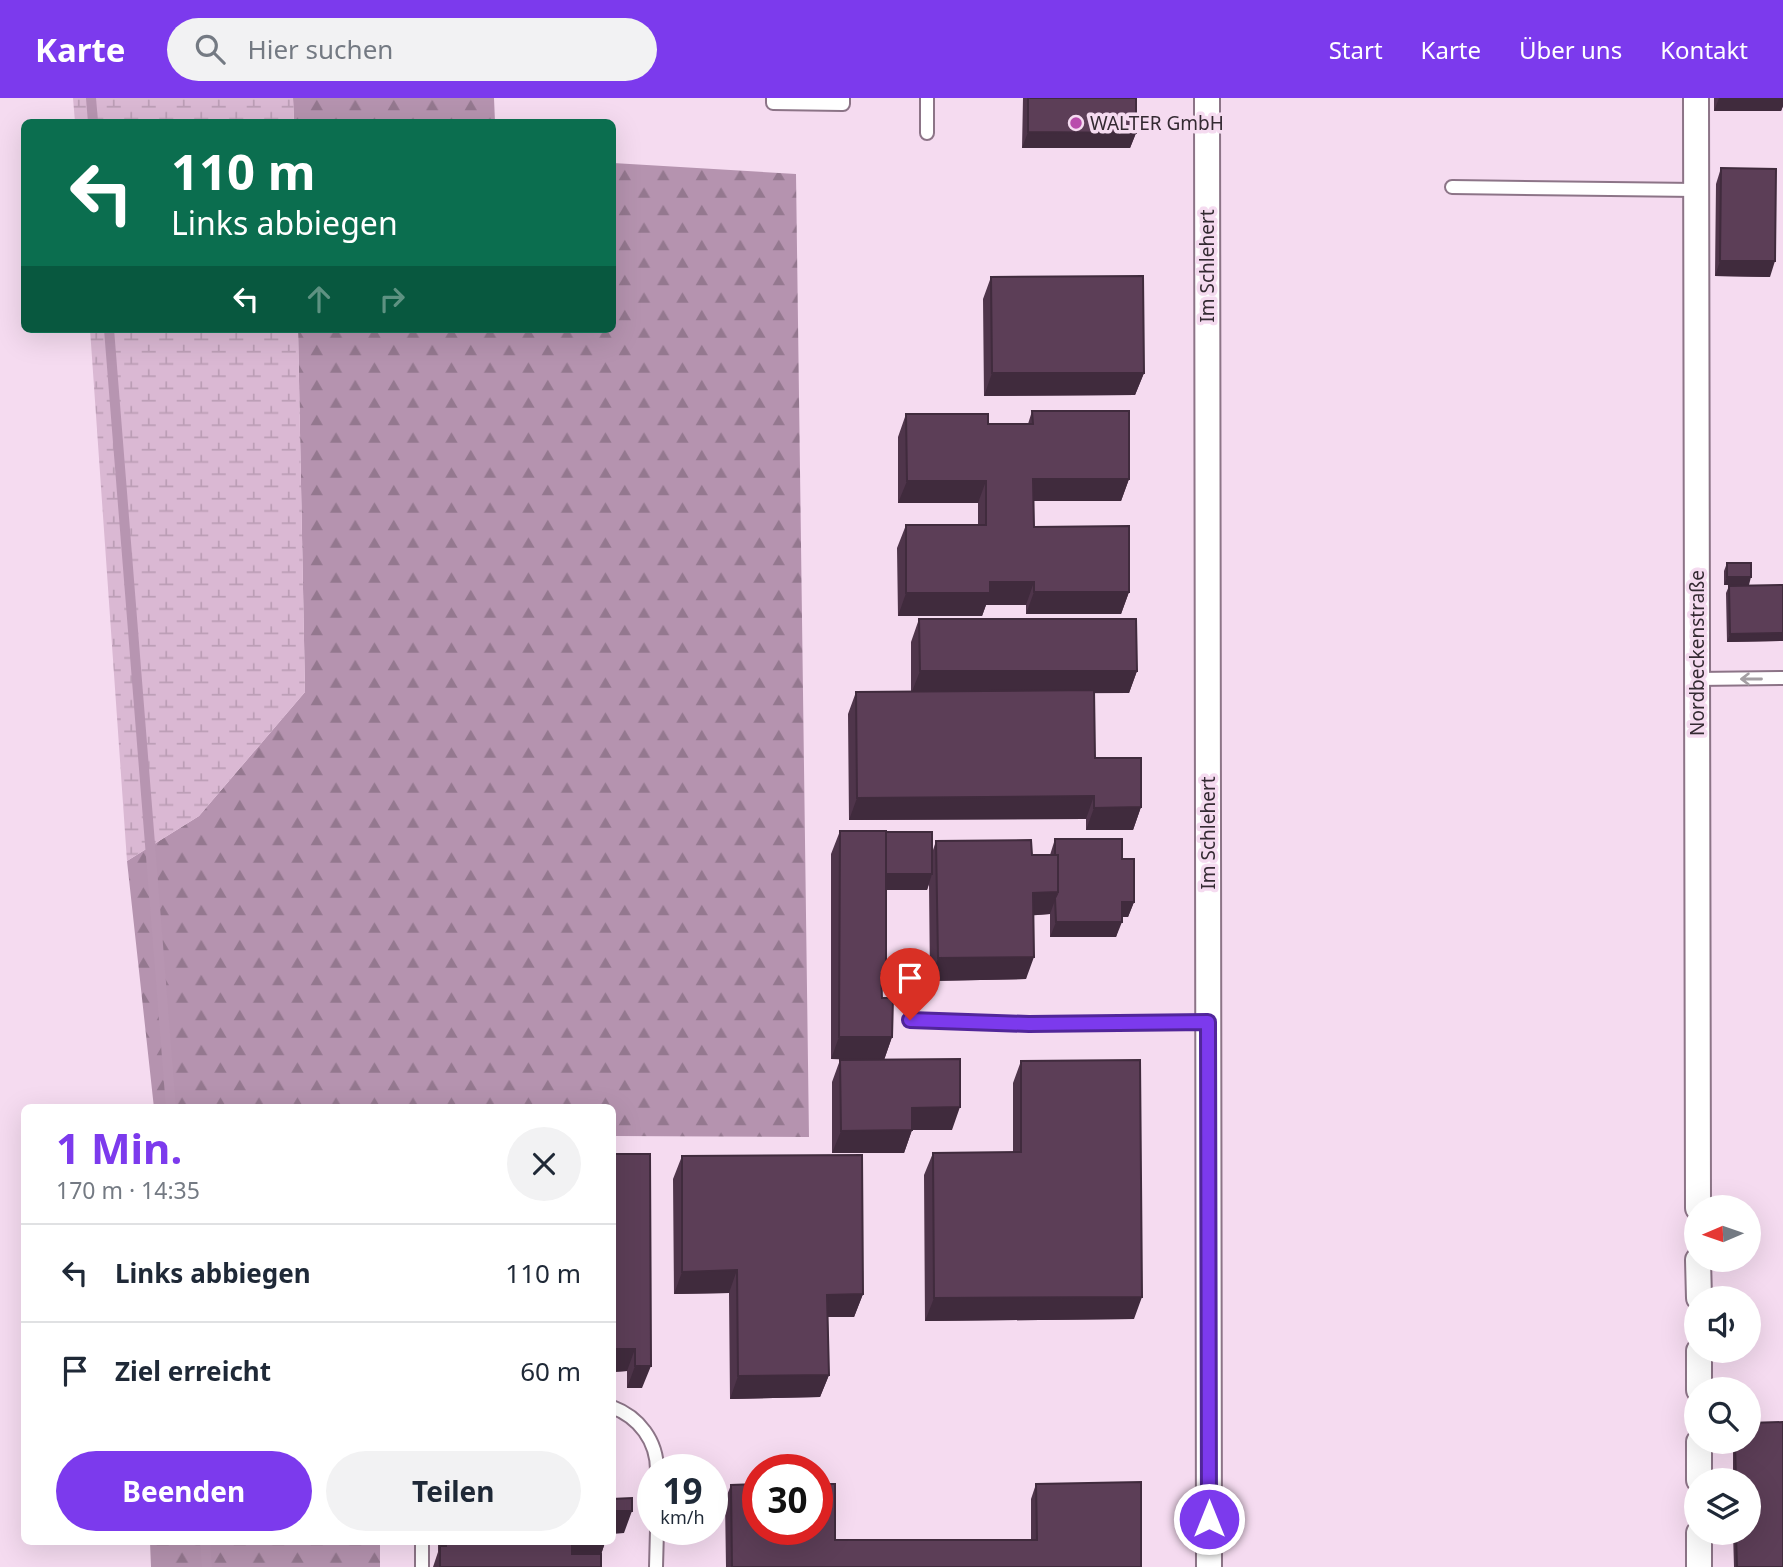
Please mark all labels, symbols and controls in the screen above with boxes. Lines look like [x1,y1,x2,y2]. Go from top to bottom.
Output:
search box [167,18,657,81]
text: Karte [35,27,125,72]
icon: search [191,30,229,68]
text: Hier suchen [247,31,393,67]
text: Start [1329,33,1383,66]
text: Karte [1421,33,1481,66]
text: Über uns [1519,33,1622,66]
text: Kontakt [1660,33,1748,66]
place label: WALTER GmbH [1090,110,1224,136]
marker: WALTER GmbH [1068,115,1084,131]
text: 110 m [171,138,316,204]
icon: left [56,147,147,238]
text: Links abbiegen [171,201,398,244]
street label: Im Schlehert [1194,209,1220,323]
icon: left [227,280,265,318]
icon: ahead [300,280,338,318]
icon: right [373,280,411,318]
street label: Nordbeckenstraße [1684,570,1710,736]
one-way arrow [1740,672,1763,685]
street label: Im Schlehert [1195,776,1221,890]
pin [880,948,940,1020]
icon: arrive [891,959,929,997]
text: 1 Min. [56,1119,182,1176]
button: close [507,1127,581,1201]
text: 170 m · 14:35 [56,1174,200,1206]
north arrow [1684,1195,1760,1272]
map controls [1684,1195,1761,1545]
icon: left [56,1254,94,1292]
text: Links abbiegen [115,1255,311,1291]
text: 110 m [505,1255,581,1291]
button: sound [1684,1286,1761,1363]
icon: arrive [56,1352,94,1390]
text: Ziel erreicht [115,1353,271,1389]
text: 60 m [520,1353,581,1389]
button: search [1684,1377,1761,1454]
button: Beenden [56,1451,312,1531]
button: Teilen [326,1451,581,1531]
speed limit sign: 30 [742,1454,833,1545]
text: 19 [662,1467,703,1514]
button: layers [1684,1468,1761,1545]
position arrow [1172,1482,1246,1556]
text: km/h [660,1505,705,1529]

